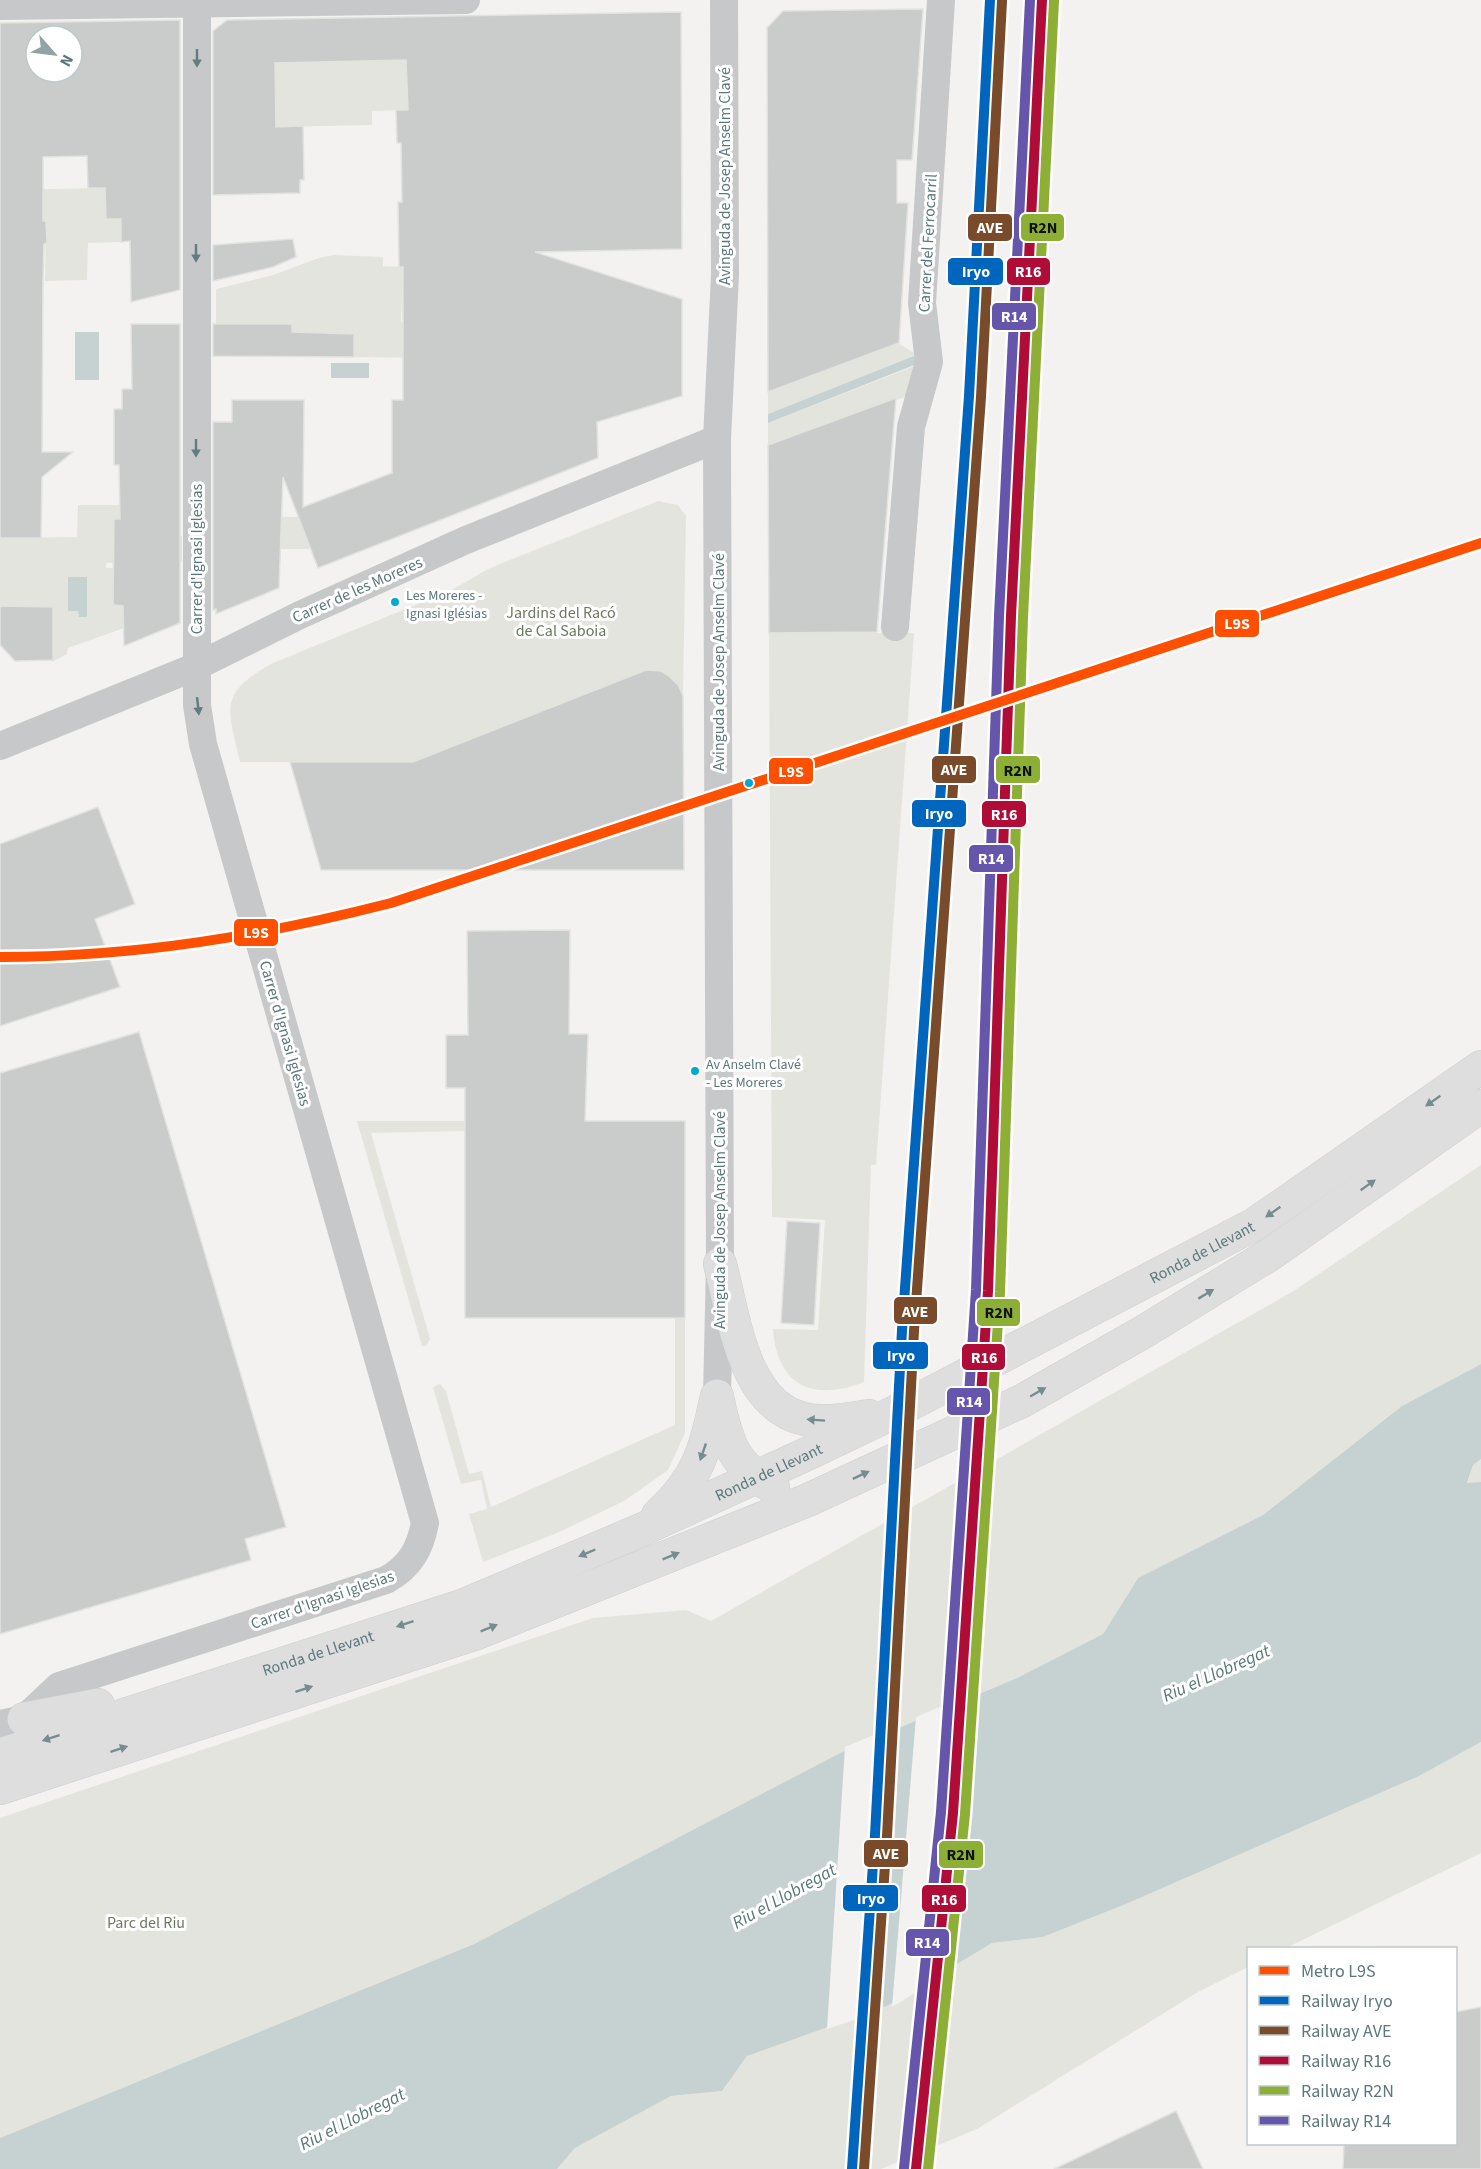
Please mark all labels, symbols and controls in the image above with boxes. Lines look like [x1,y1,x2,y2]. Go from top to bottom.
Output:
north arrow [24,24,84,84]
one-way arrow [192,49,202,68]
text: N [54,51,79,70]
street label: Avinguda de Josep Anselm Clavé [714,67,736,285]
street label: Carrer del Ferrocarril [913,173,943,313]
line badge: AVE [967,213,1013,242]
line badge: R2N [1020,213,1065,242]
text: AVE [976,217,1003,239]
text: R2N [1029,217,1057,239]
one-way arrow [191,244,201,263]
line badge: Iryo [947,257,1004,286]
line badge: R16 [1006,257,1051,286]
text: Iryo [962,261,990,283]
text: R16 [1015,261,1041,283]
line badge: R14 [991,302,1037,331]
text: R14 [1001,306,1028,328]
one-way arrow [191,439,201,458]
street label: Carrer d'Ignasi Iglesias [186,484,208,634]
street label: Carrer de les Moreres [289,551,426,629]
street label: Avinguda de Josep Anselm Clavé [708,553,730,771]
place label: Les Moreres - Ignasi Iglésias [406,586,487,624]
marker: Les Moreres - Ignasi Iglésias [389,596,401,608]
park label: Jardins del Racó de Cal Saboia [506,602,616,642]
line badge: L9S [1214,609,1260,638]
text: L9S [1224,613,1250,635]
one-way arrow [193,697,203,716]
line badge: AVE [931,755,977,784]
line badge: R2N [995,755,1041,784]
line badge: L9S [768,757,814,785]
text: AVE [940,759,967,781]
text: R2N [1004,760,1032,782]
text: L9S [778,761,804,783]
unlabelled marker [743,777,755,789]
line badge: Iryo [911,799,967,828]
line badge: R16 [981,800,1027,828]
text: Iryo [925,803,953,825]
text: R16 [991,804,1017,826]
line badge: R14 [968,844,1014,873]
text: R14 [978,848,1005,870]
line badge: L9S [233,918,279,947]
text: L9S [243,922,269,944]
street label: Carrer d'Ignasi Iglesias [254,958,316,1109]
place label: Av Anselm Clavé - Les Moreres [706,1055,801,1093]
marker: Av Anselm Clavé - Les Moreres [689,1065,701,1077]
one-way arrow [1425,1095,1441,1106]
street label: Avinguda de Josep Anselm Clavé [709,1111,731,1329]
one-way arrow [1359,1179,1375,1191]
one-way arrow [1265,1206,1281,1218]
street label: Ronda de Llevant [1146,1216,1259,1289]
one-way arrow [1198,1288,1214,1299]
line badge: AVE [893,1296,938,1325]
line badge: R2N [976,1298,1021,1327]
text: AVE [901,1301,928,1323]
text: R2N [985,1302,1013,1324]
line badge: Iryo [872,1341,929,1370]
line badge: R16 [961,1343,1006,1371]
text: Iryo [887,1345,915,1367]
text: R16 [971,1347,997,1369]
line badge: R14 [946,1387,991,1416]
one-way arrow [1030,1387,1047,1397]
text: R14 [956,1391,983,1413]
one-way arrow [806,1415,825,1425]
street label: Ronda de Llevant [711,1438,827,1507]
one-way arrow [697,1443,707,1461]
one-way arrow [853,1471,870,1480]
one-way arrow [577,1548,595,1558]
one-way arrow [662,1551,680,1561]
street label: Carrer d'Ignasi Iglesias [248,1565,397,1635]
one-way arrow [396,1619,414,1629]
one-way arrow [481,1623,499,1633]
street label: Ronda de Llevant [260,1625,377,1682]
water label: Riu el Llobregat [1158,1638,1275,1708]
one-way arrow [295,1684,313,1693]
one-way arrow [42,1734,60,1744]
one-way arrow [110,1744,128,1753]
line badge: AVE [863,1839,909,1868]
line badge: R2N [938,1840,984,1869]
text: AVE [872,1843,899,1865]
text: R2N [947,1844,975,1866]
water label: Riu el Llobregat [728,1857,842,1935]
line badge: Iryo [842,1884,899,1912]
line badge: R16 [921,1884,967,1913]
text: Iryo [857,1888,885,1910]
text: R16 [931,1889,957,1911]
park label: Parc del Riu [107,1912,185,1934]
line badge: R14 [905,1928,950,1957]
text: R14 [914,1932,941,1954]
legend [1247,1947,1457,2145]
text: Metro L9S [1301,1959,1376,1984]
text: Railway Iryo [1301,1989,1393,2014]
text: Railway AVE [1301,2019,1391,2044]
text: Railway R16 [1301,2049,1391,2074]
text: Railway R2N [1301,2079,1394,2104]
water label: Riu el Llobregat [295,2082,410,2157]
text: Railway R14 [1301,2109,1391,2134]

